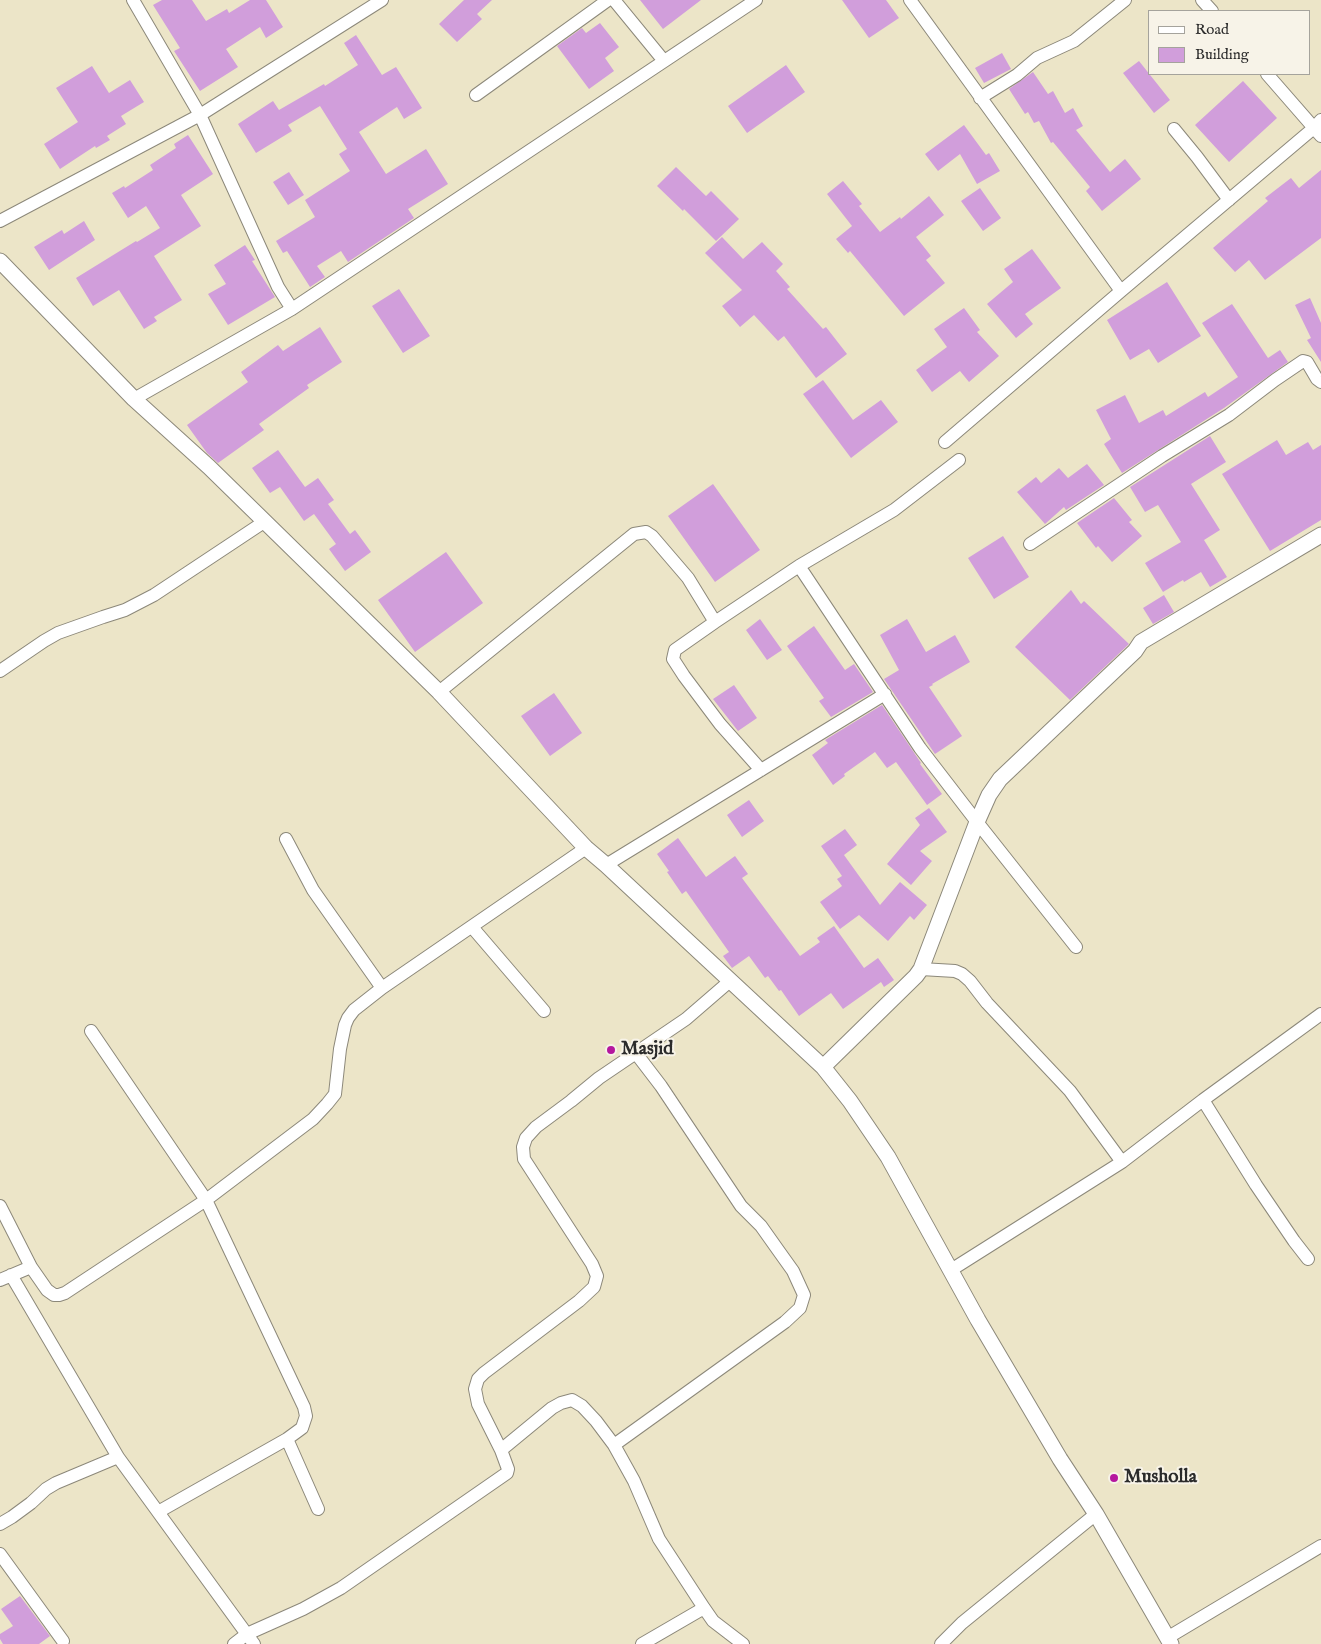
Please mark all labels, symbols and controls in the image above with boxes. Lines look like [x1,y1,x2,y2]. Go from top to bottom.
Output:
legend [1148,10,1311,75]
text: Road [1195,20,1229,39]
text: Building [1195,45,1249,64]
place label: Masjid [621,1039,673,1061]
marker: Masjid [605,1044,617,1056]
place label: Musholla [1124,1467,1197,1489]
marker: Musholla [1108,1472,1120,1484]

